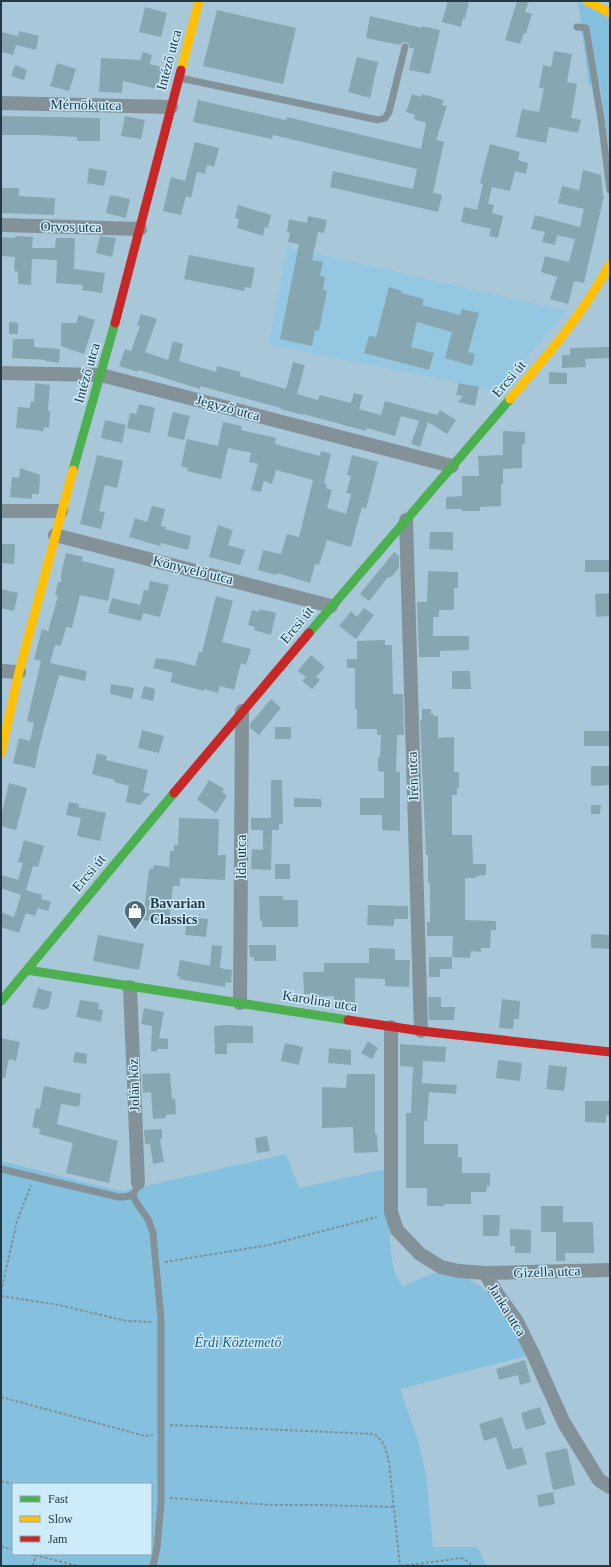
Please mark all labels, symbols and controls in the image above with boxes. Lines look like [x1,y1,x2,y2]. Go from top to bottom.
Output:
street label: Intéző utca [154,27,184,92]
street label: Mérnök utca [50,97,122,113]
street label: Orvos utca [40,219,102,235]
street label: Intéző utca [71,340,103,405]
street label: Ercsi út [489,358,529,400]
street label: Jegyző utca [194,392,262,424]
street label: Könyvelő utca [151,553,235,587]
street label: Ercsi út [277,604,317,646]
street label: Irén utca [405,750,421,801]
street label: Ida utca [234,834,249,879]
street label: Ercsi út [69,852,109,894]
place label: Bavarian Classics [150,896,205,927]
shop icon: Bavarian Classics [122,898,148,931]
street label: Karolina utca [281,988,359,1014]
street label: Jolán köz [126,1058,142,1112]
street label: Gizella utca [513,1263,582,1281]
street label: Janka utca [485,1281,529,1340]
park label: Érdi Köztemető [194,1334,282,1350]
legend [12,1483,152,1555]
text: Fast [48,1492,69,1506]
text: Slow [48,1512,73,1526]
text: Jam [48,1532,68,1546]

